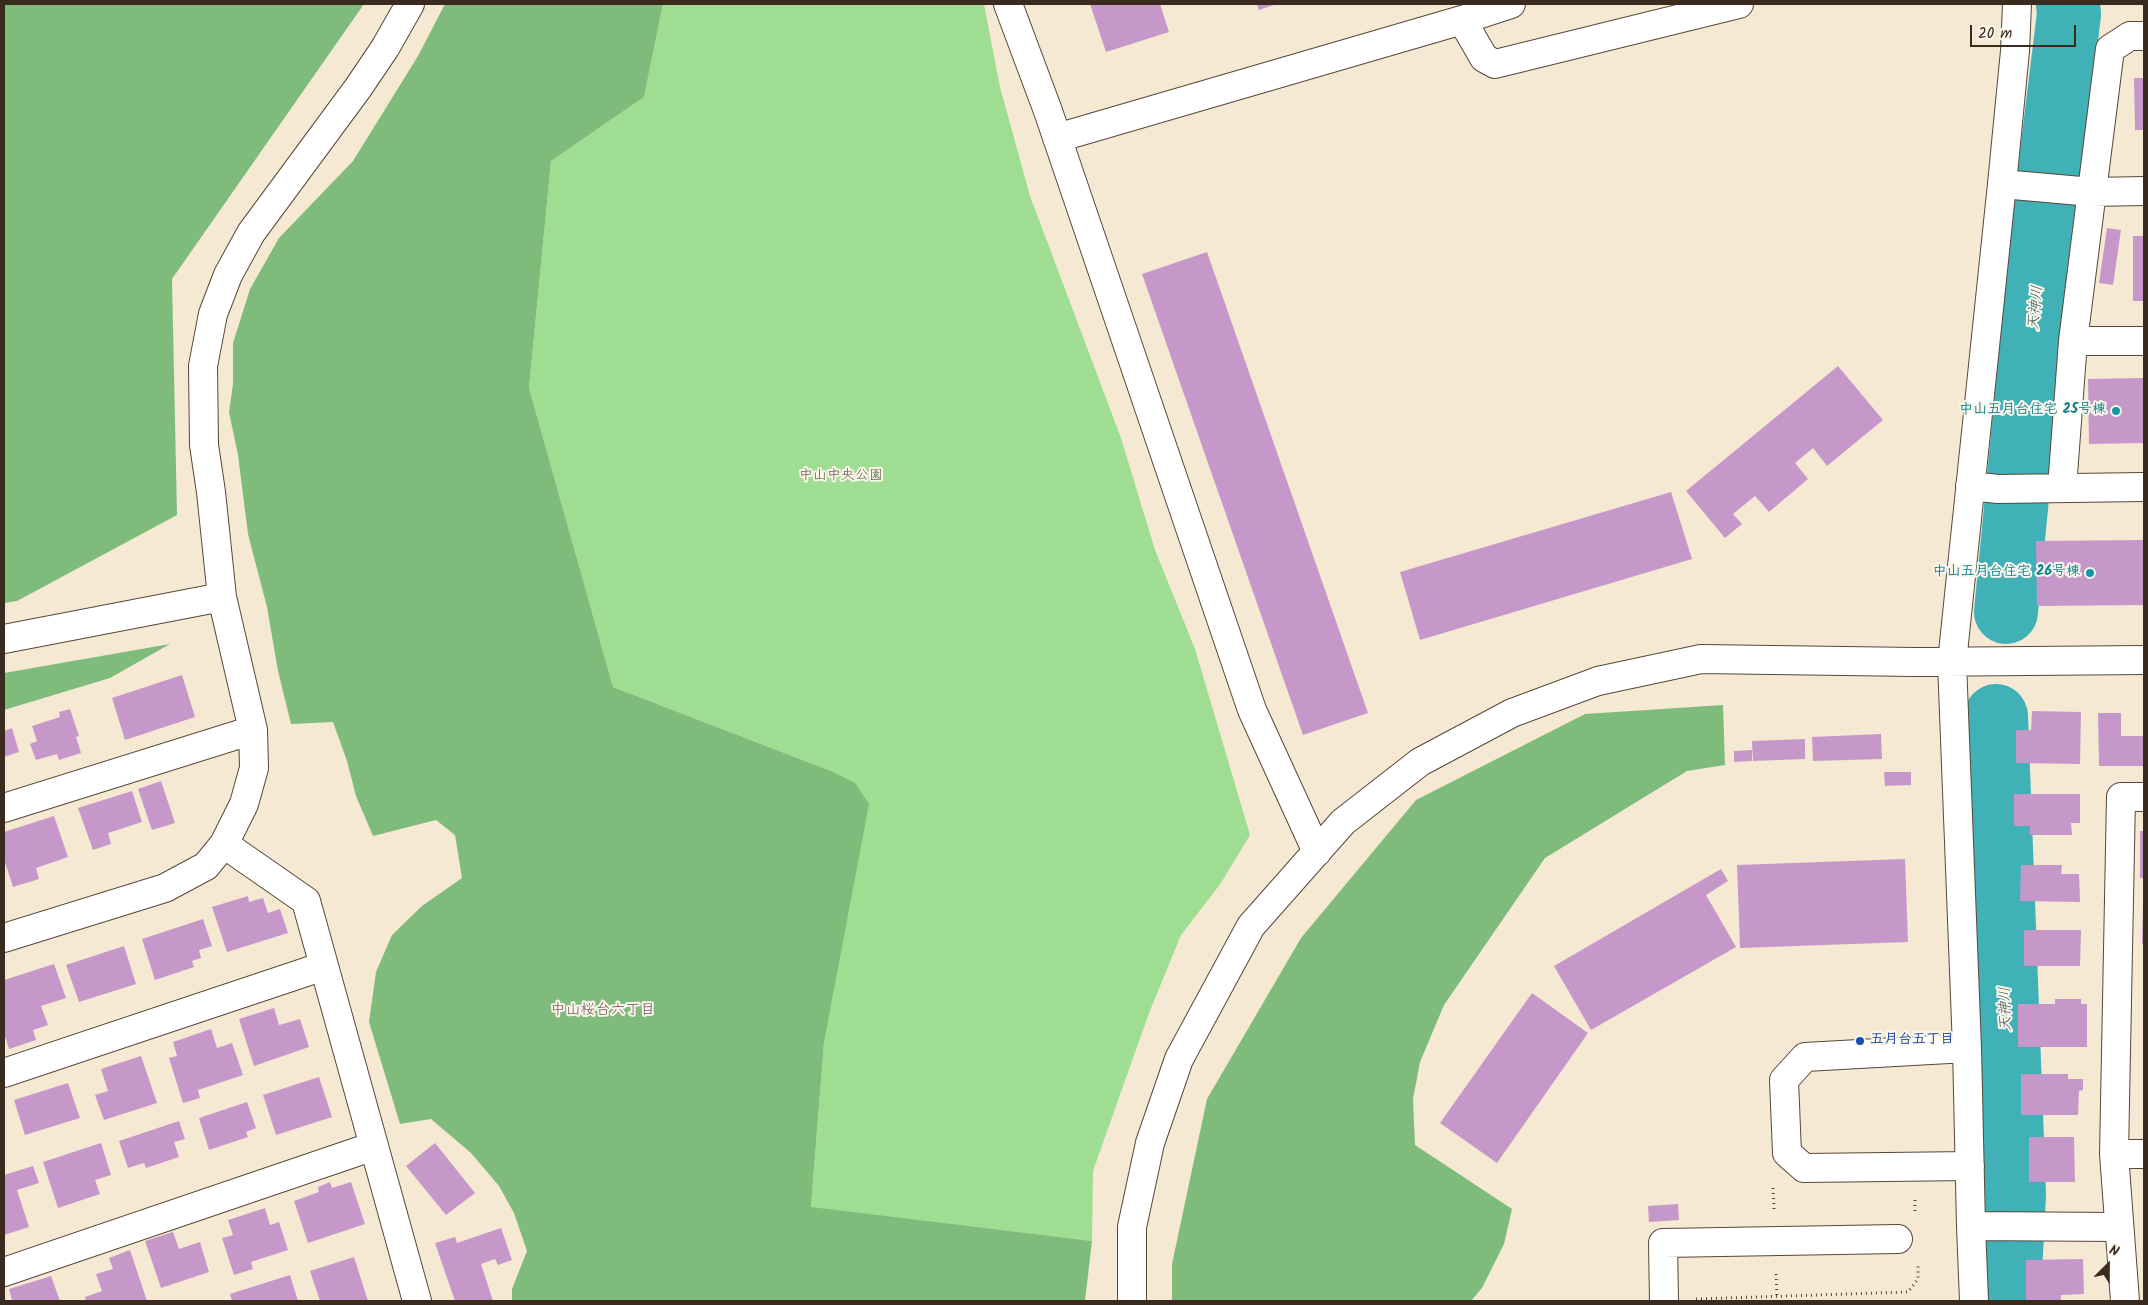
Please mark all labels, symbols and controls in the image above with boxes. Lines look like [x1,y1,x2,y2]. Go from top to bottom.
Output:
scale bar [1973,15,2079,47]
text: 20 m [1978,22,2012,46]
water label: 天神川 [2026,285,2048,331]
place label: 中山五月台住宅 25号棟 [1959,403,2106,419]
marker: 中山五月台住宅 25号棟 [2110,405,2122,417]
park label: 中山中央公園 [799,469,883,485]
place label: 中山五月台住宅 26号棟 [1933,565,2080,581]
marker: 中山五月台住宅 26号棟 [2084,567,2096,579]
water label: 天神川 [1997,986,2017,1032]
district label: 中山桜台六丁目 [551,1002,655,1020]
place label: 五月台五丁目 [1870,1033,1954,1049]
marker: 五月台五丁目 [1854,1035,1866,1047]
text: N [2105,1239,2122,1263]
north arrow [2083,1240,2133,1290]

